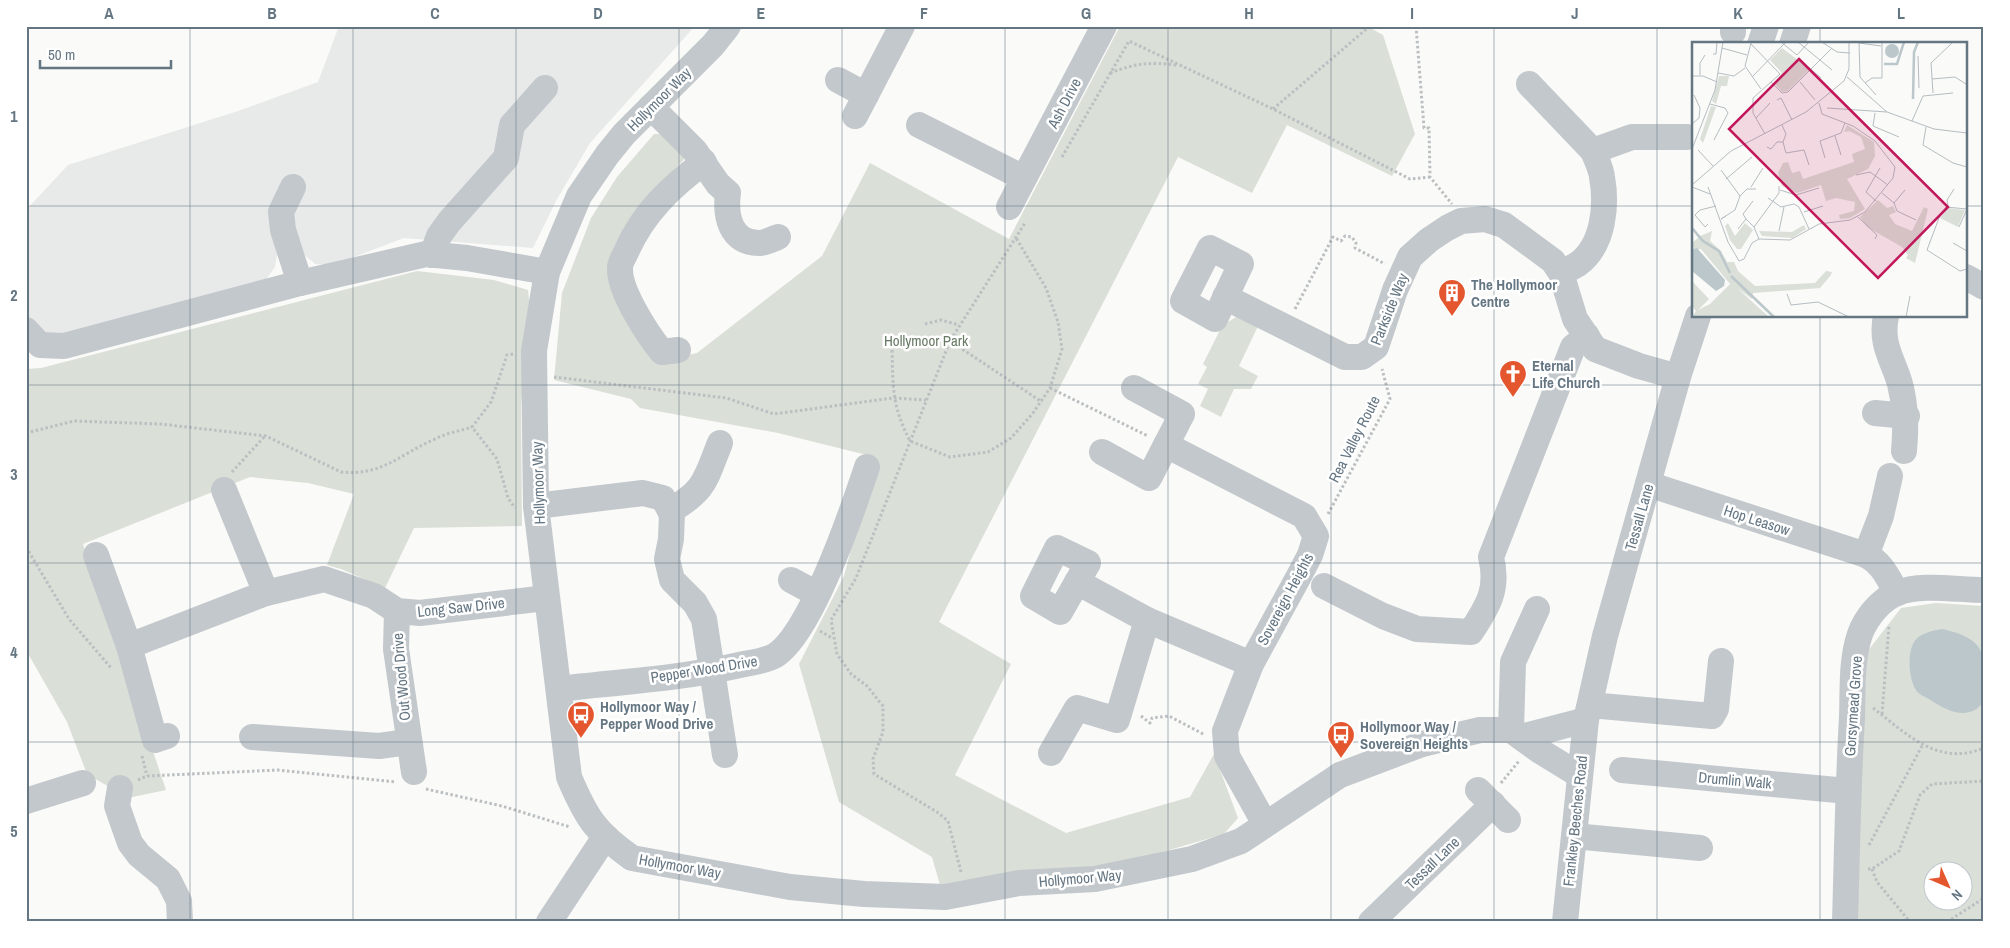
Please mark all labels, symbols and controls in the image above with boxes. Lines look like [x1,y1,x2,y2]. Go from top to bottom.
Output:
text: A [104,2,114,24]
text: B [267,2,277,24]
text: C [430,2,440,24]
text: D [593,2,603,24]
text: E [757,2,766,24]
text: F [920,2,928,24]
text: G [1081,2,1091,24]
text: H [1244,2,1254,24]
text: I [1410,2,1414,24]
text: J [1571,2,1579,24]
text: K [1733,2,1743,24]
text: L [1897,2,1905,24]
scale bar [40,38,171,70]
inset map [1692,42,1968,318]
text: 50 m [48,44,75,65]
street label: Hollymoor Way [622,62,696,136]
street label: Ash Drive [1042,74,1086,133]
text: 1 [10,105,18,127]
street label: Parkside Way [1365,269,1413,348]
place label: The Hollymoor Centre [1471,274,1557,312]
building icon: The Hollymoor Centre [1437,278,1467,317]
text: 2 [10,284,18,306]
park label: Hollymoor Park [884,330,969,351]
place label: Eternal Life Church [1532,355,1600,393]
church icon: Eternal Life Church [1498,359,1528,398]
street label: Rea Valley Route [1323,392,1385,486]
street label: Hollymoor Way [526,440,550,525]
text: 3 [10,463,18,485]
street label: Tessall Lane [1619,481,1659,553]
street label: Hop Leasow [1721,499,1793,541]
street label: Sovereign Heights [1252,549,1318,649]
street label: Long Saw Drive [416,592,506,622]
street label: Out Wood Drive [387,632,415,722]
text: 4 [10,641,18,663]
street label: Pepper Wood Drive [649,650,759,688]
street label: Gorsymead Grove [1839,655,1867,757]
place label: Hollymoor Way / Pepper Wood Drive [600,696,713,734]
bus stop icon: Hollymoor Way / Pepper Wood Drive [566,700,596,739]
place label: Hollymoor Way / Sovereign Heights [1360,716,1468,754]
bus stop icon: Hollymoor Way / Sovereign Heights [1326,720,1356,759]
street label: Frankley Beeches Road [1558,755,1592,887]
street label: Drumlin Walk [1698,766,1773,794]
text: 5 [10,820,18,842]
street label: Tessall Lane [1400,832,1464,894]
street label: Hollymoor Way [637,848,723,884]
north arrow [1922,860,1972,910]
street label: Hollymoor Way [1038,864,1123,892]
text: N [1948,886,1966,904]

